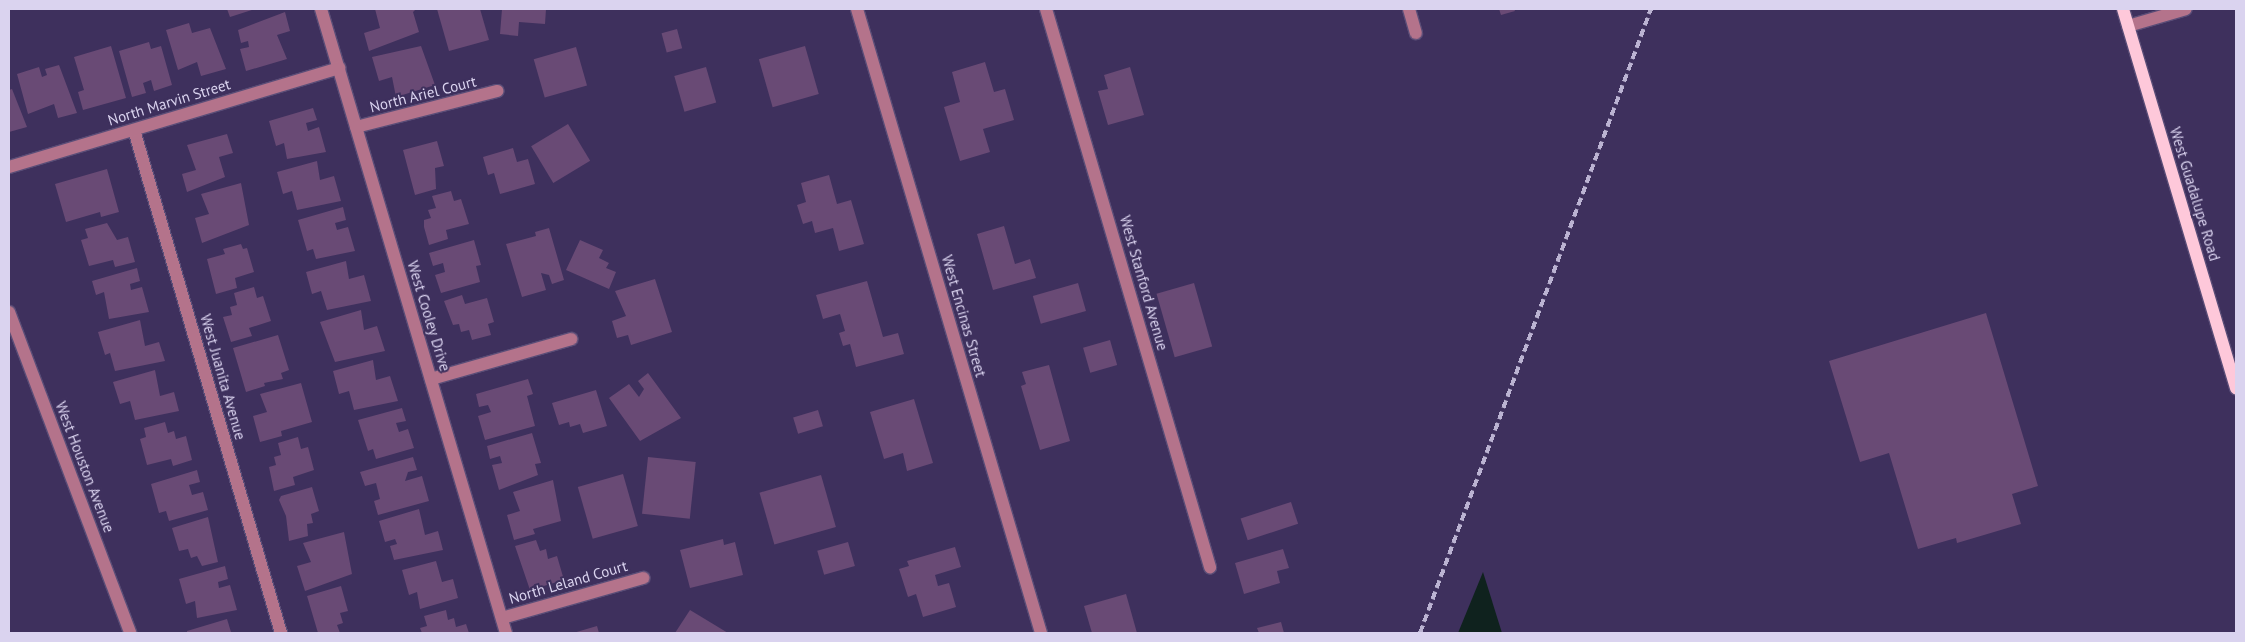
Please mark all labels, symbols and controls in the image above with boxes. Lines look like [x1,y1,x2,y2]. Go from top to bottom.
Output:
street label: North Ariel Court [368,72,478,116]
street label: North Marvin Street [106,75,232,129]
street label: West Guadalupe Road [2166,125,2224,263]
street label: West Stanford Avenue [1116,213,1172,353]
street label: West Encinas Street [938,253,990,379]
street label: West Cooley Drive [404,258,454,374]
street label: West Juanita Avenue [196,312,250,442]
street label: West Houston Avenue [52,399,118,535]
street label: North Leland Court [507,556,629,608]

